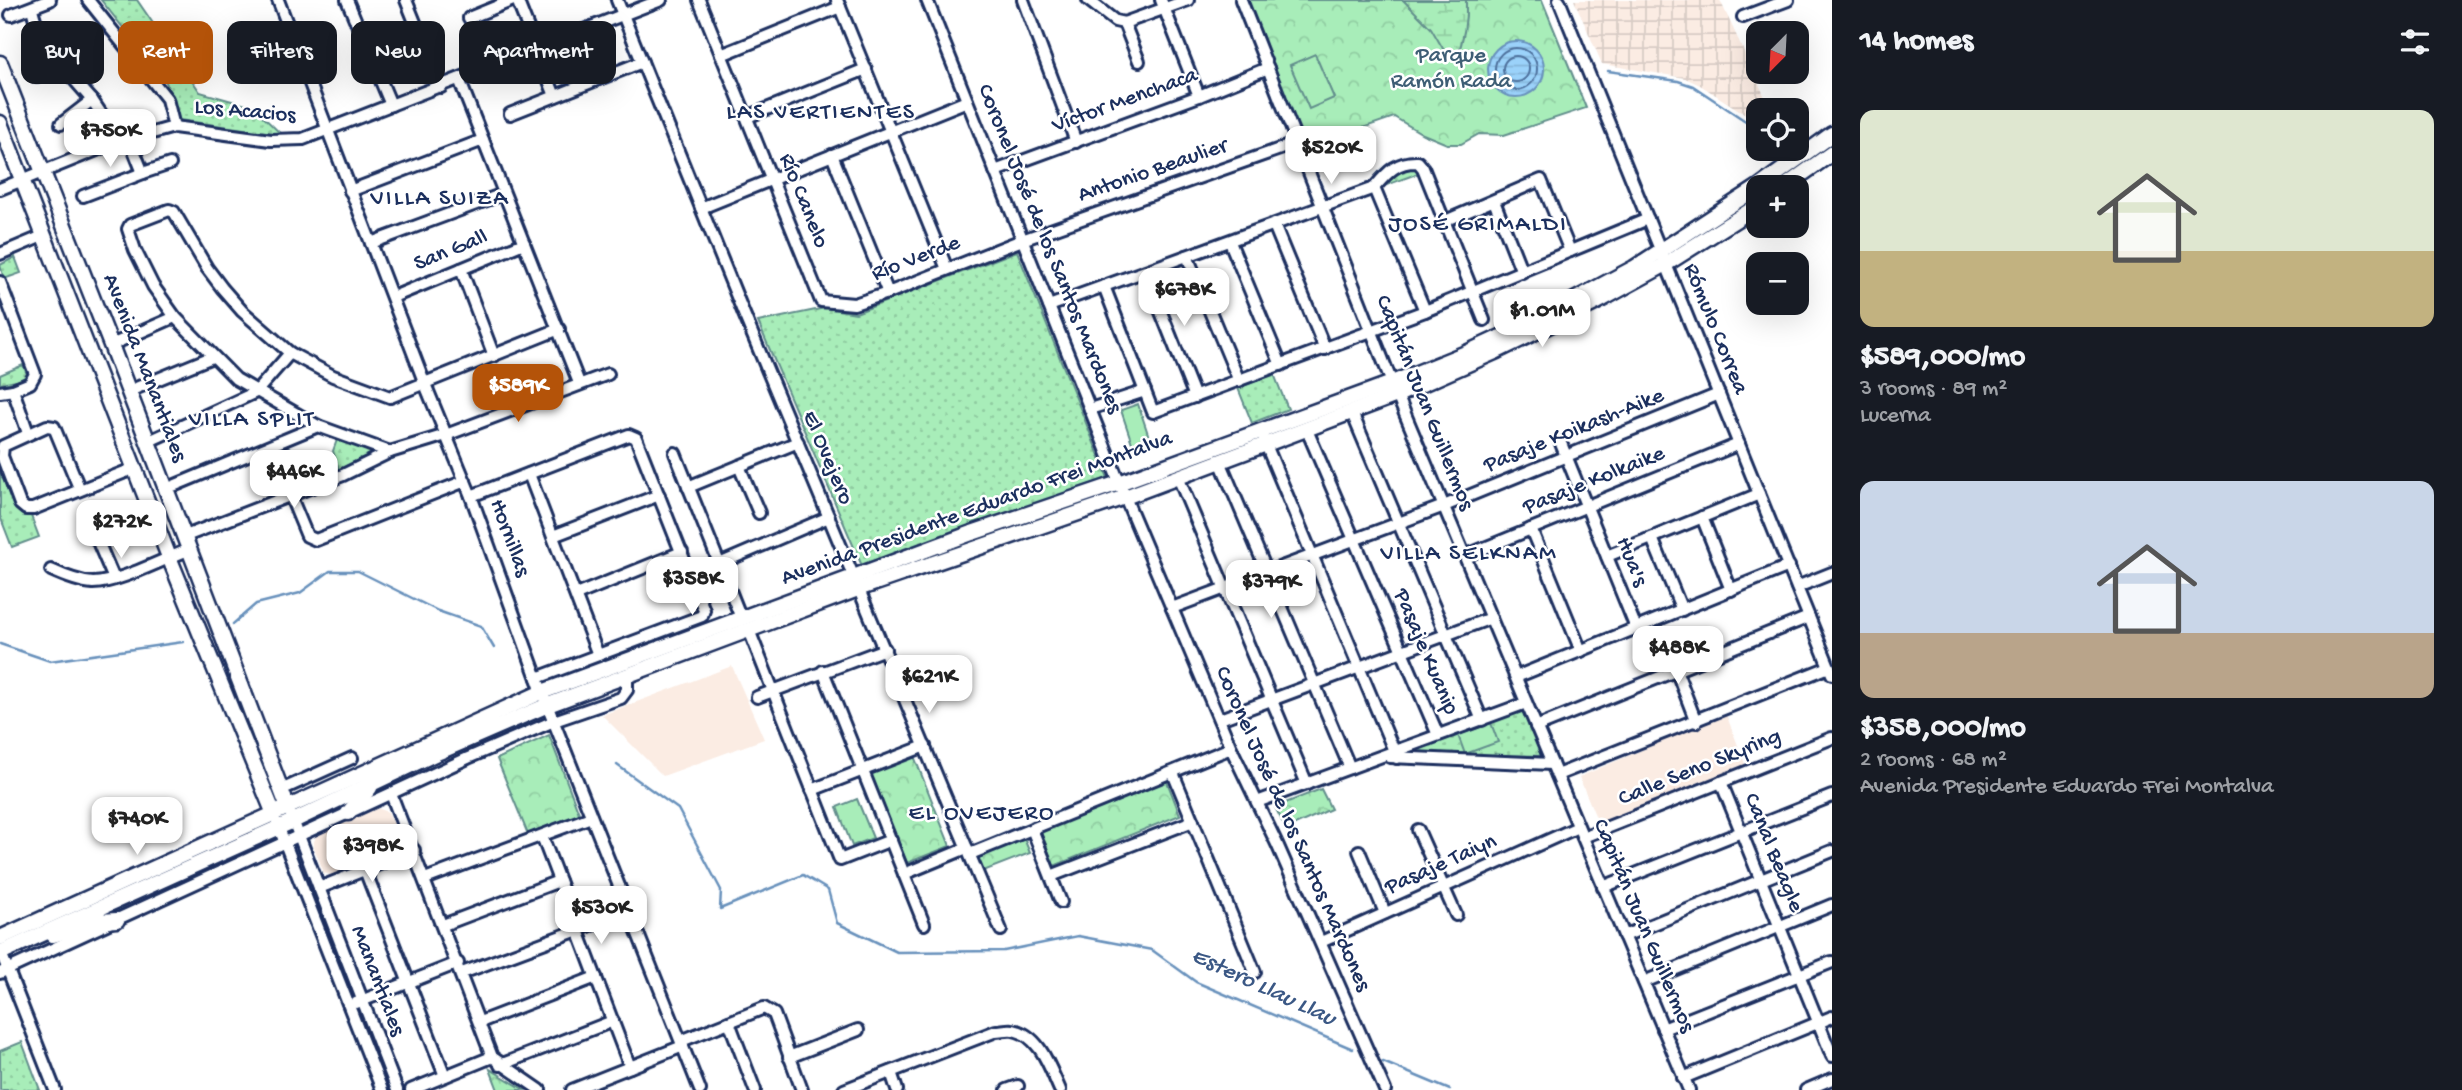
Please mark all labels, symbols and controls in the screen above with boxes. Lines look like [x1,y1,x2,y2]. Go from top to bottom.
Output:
chip: Buy [21,21,104,84]
chip: Rent [118,21,213,84]
chip: Filters [227,21,337,84]
chip: New [351,21,445,84]
chip: Apartment [459,21,616,84]
north arrow [1746,21,1810,84]
map controls [1746,21,1809,315]
icon: filters [2396,23,2434,61]
text: 14 homes [1860,25,1973,60]
park label: Parque Ramón Rada [1391,43,1512,96]
street label: Víctor Menchaca [1048,62,1203,140]
street label: Coronel José de los Santos Mardones [970,80,1128,418]
street label: Los Acacios [193,94,297,130]
button: locate [1746,98,1809,161]
district label: LAS VERTIENTES [726,99,916,128]
pin: $750K [61,110,159,169]
text: $750K [80,118,140,145]
pin: $520K [1282,127,1380,186]
street label: Antonio Beaulier [1075,132,1233,209]
text: $520K [1301,135,1361,162]
street label: Río Canelo [772,150,834,252]
icon: home [2084,155,2210,281]
button: + [1746,175,1809,238]
district label: VILLA SUIZA [370,185,509,214]
district label: JOSÉ GRIMALDI [1388,211,1568,240]
street label: San Gall [410,224,492,278]
street label: Río Verde [868,229,965,288]
button: − [1746,252,1809,315]
street label: Rómulo Correa [1676,260,1754,400]
pin: $678K [1135,268,1233,328]
street label: Avenida Manantiales [96,270,192,466]
text: $678K [1154,277,1214,304]
pin: $1.01M [1485,290,1599,349]
street label: Capitán Juan Guillermos [1369,292,1480,515]
text: $1.01M [1509,298,1575,325]
text: $589,000/mo [1860,341,2025,376]
pin: $589K [469,364,567,424]
text: $589K [488,373,548,400]
text: 3 rooms · 89 m² [1860,376,2007,403]
street label: Pasaje Koikash-Aike [1479,382,1669,480]
text: Lucerna [1860,403,1931,430]
district label: VILLA SPLIT [188,406,315,435]
street label: El Ovejero [795,407,859,509]
street label: Avenida Presidente Eduardo Frei Montalva [778,425,1177,592]
street label: Pasaje Kolkaike [1518,440,1670,522]
pin: $446K [245,450,343,510]
text: $446K [266,459,322,486]
street label: Hornillas [483,496,536,581]
pin: $272K [72,500,170,560]
text: $272K [92,509,150,536]
icon: home [2084,526,2210,652]
street label: Hua's [1609,533,1653,591]
district label: VILLA SELKNAM [1379,540,1558,569]
pin: $358K [643,558,741,617]
pin: $379K [1222,560,1320,620]
text: $358K [662,566,722,593]
text: $379K [1242,569,1300,596]
street label: Pasaje Kuanip [1386,584,1464,719]
pin: $488K [1629,626,1727,686]
text: $488K [1648,635,1708,662]
pin: $621K [880,656,978,715]
street label: Coronel José de los Santos Mardones [1208,662,1376,996]
text: $621K [901,664,957,691]
text: $358,000/mo [1860,712,2026,747]
street label: Calle Seno Skyring [1615,723,1785,813]
text: 2 rooms · 68 m² [1860,747,2007,774]
text: Avenida Presidente Eduardo Frei Montalva [1860,774,2274,801]
street label: Canal Beagle [1737,790,1810,917]
pin: $740K [88,798,186,857]
district label: EL OVEJERO [909,800,1055,829]
text: $740K [108,806,166,833]
street label: Capitán Juan Guillermos [1586,815,1700,1037]
pin: $398K [323,824,421,884]
street label: Pasaje Taiyn [1380,828,1501,902]
text: $398K [342,833,402,860]
pin: $530K [552,886,650,946]
text: $530K [571,895,631,922]
street label: Manantiales [344,922,411,1040]
water label: Estero Llau Llau [1186,942,1341,1035]

